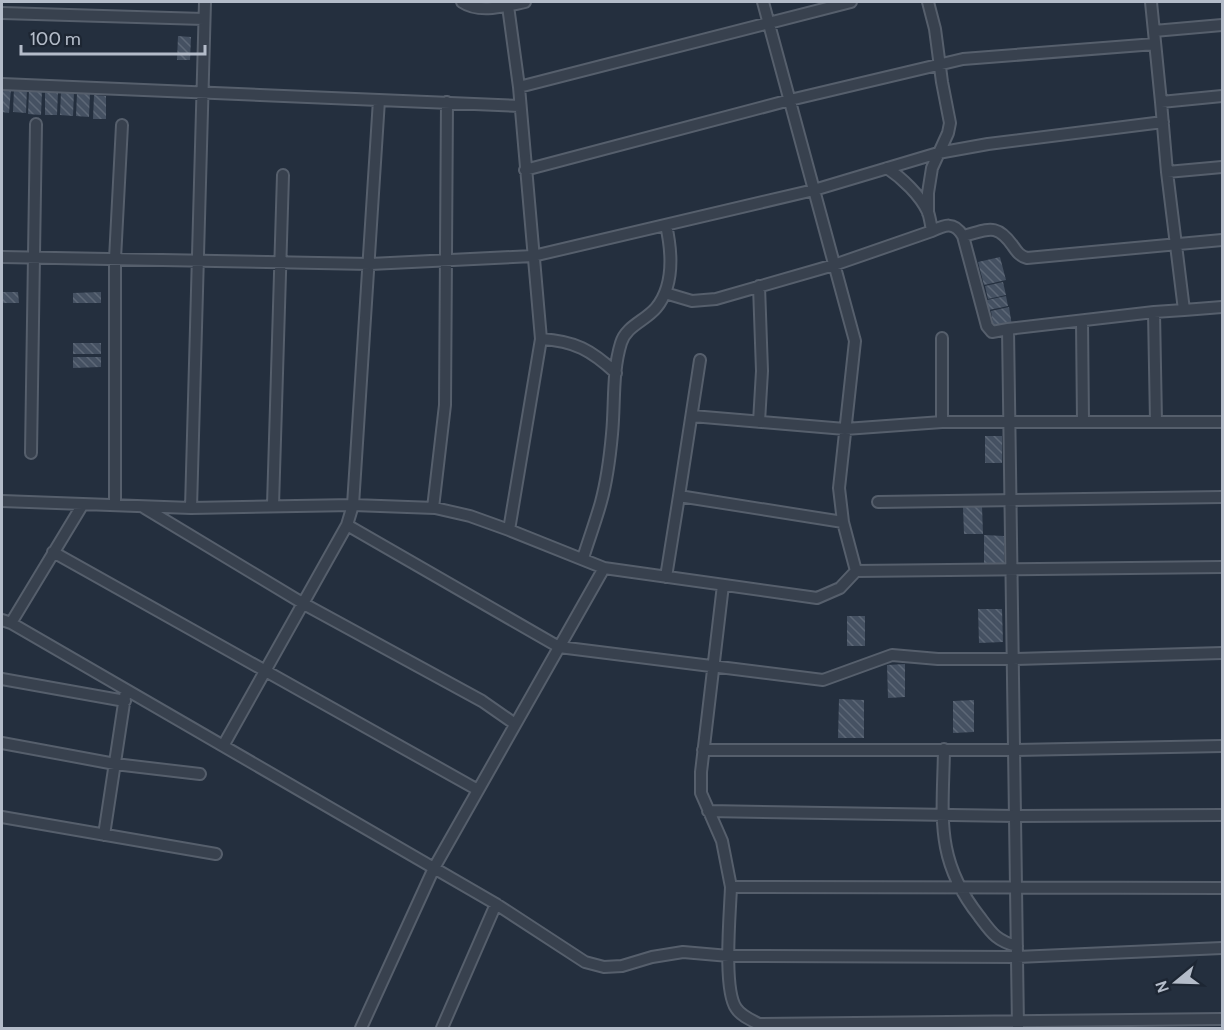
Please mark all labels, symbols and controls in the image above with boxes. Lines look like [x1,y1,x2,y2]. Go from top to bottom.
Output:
scale bar [21,18,206,56]
text: 100 m [30,28,81,50]
north arrow [1146,952,1206,1012]
text: N [1151,978,1173,995]

